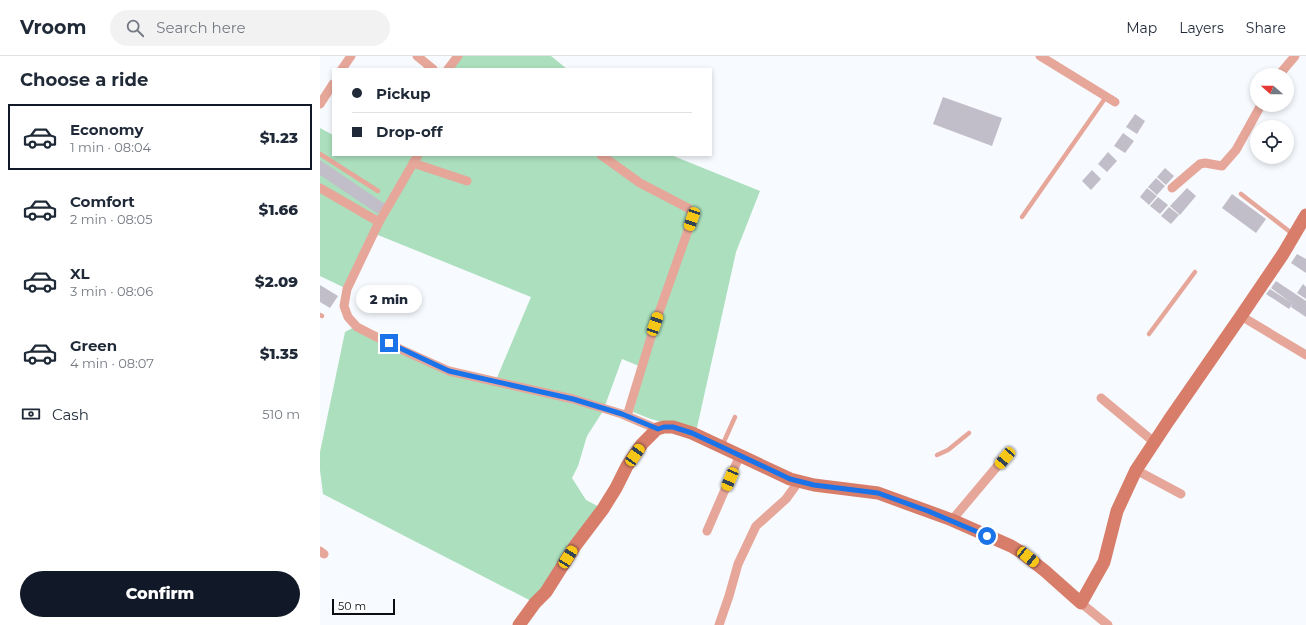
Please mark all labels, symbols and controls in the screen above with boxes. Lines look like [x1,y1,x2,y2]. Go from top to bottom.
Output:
search box [110,10,390,46]
text: Vroom [20,16,86,39]
icon: search [124,17,146,39]
text: Search here [156,18,246,37]
text: Map [1126,19,1157,37]
text: Layers [1179,19,1224,37]
text: Share [1246,19,1286,37]
north arrow [1250,68,1294,112]
map controls [1250,68,1294,164]
text: Choose a ride [20,69,148,91]
text: Pickup [376,84,431,103]
icon: car [22,119,58,155]
text: Economy [70,120,143,139]
button: locate [1250,120,1294,164]
text: Drop-off [376,122,443,141]
text: $1.23 [260,128,298,147]
text: 1 min · 08:04 [70,139,151,155]
icon: car [22,191,58,227]
text: Comfort [70,192,135,211]
text: $1.66 [259,200,298,219]
car [682,206,702,232]
text: 2 min · 08:05 [70,211,153,227]
icon: car [22,263,58,299]
text: XL [70,264,89,283]
text: $2.09 [255,272,298,291]
text: 3 min · 08:06 [70,283,153,299]
callout: 2 min [356,285,422,313]
text: 2 min [370,291,408,307]
car [645,311,665,337]
route end [380,334,398,352]
icon: car [22,335,58,371]
text: Green [70,336,117,355]
text: $1.35 [260,344,298,363]
text: 4 min · 08:07 [70,355,154,371]
icon: cash [20,403,42,425]
text: Cash [52,405,89,424]
text: 510 m [262,406,300,422]
car [623,442,647,468]
car [993,445,1017,471]
car [720,466,740,492]
route start [978,527,996,545]
car [557,544,579,570]
car [1015,545,1041,569]
button: Confirm [20,571,300,617]
scale bar [332,597,395,616]
text: 50 m [338,599,366,613]

